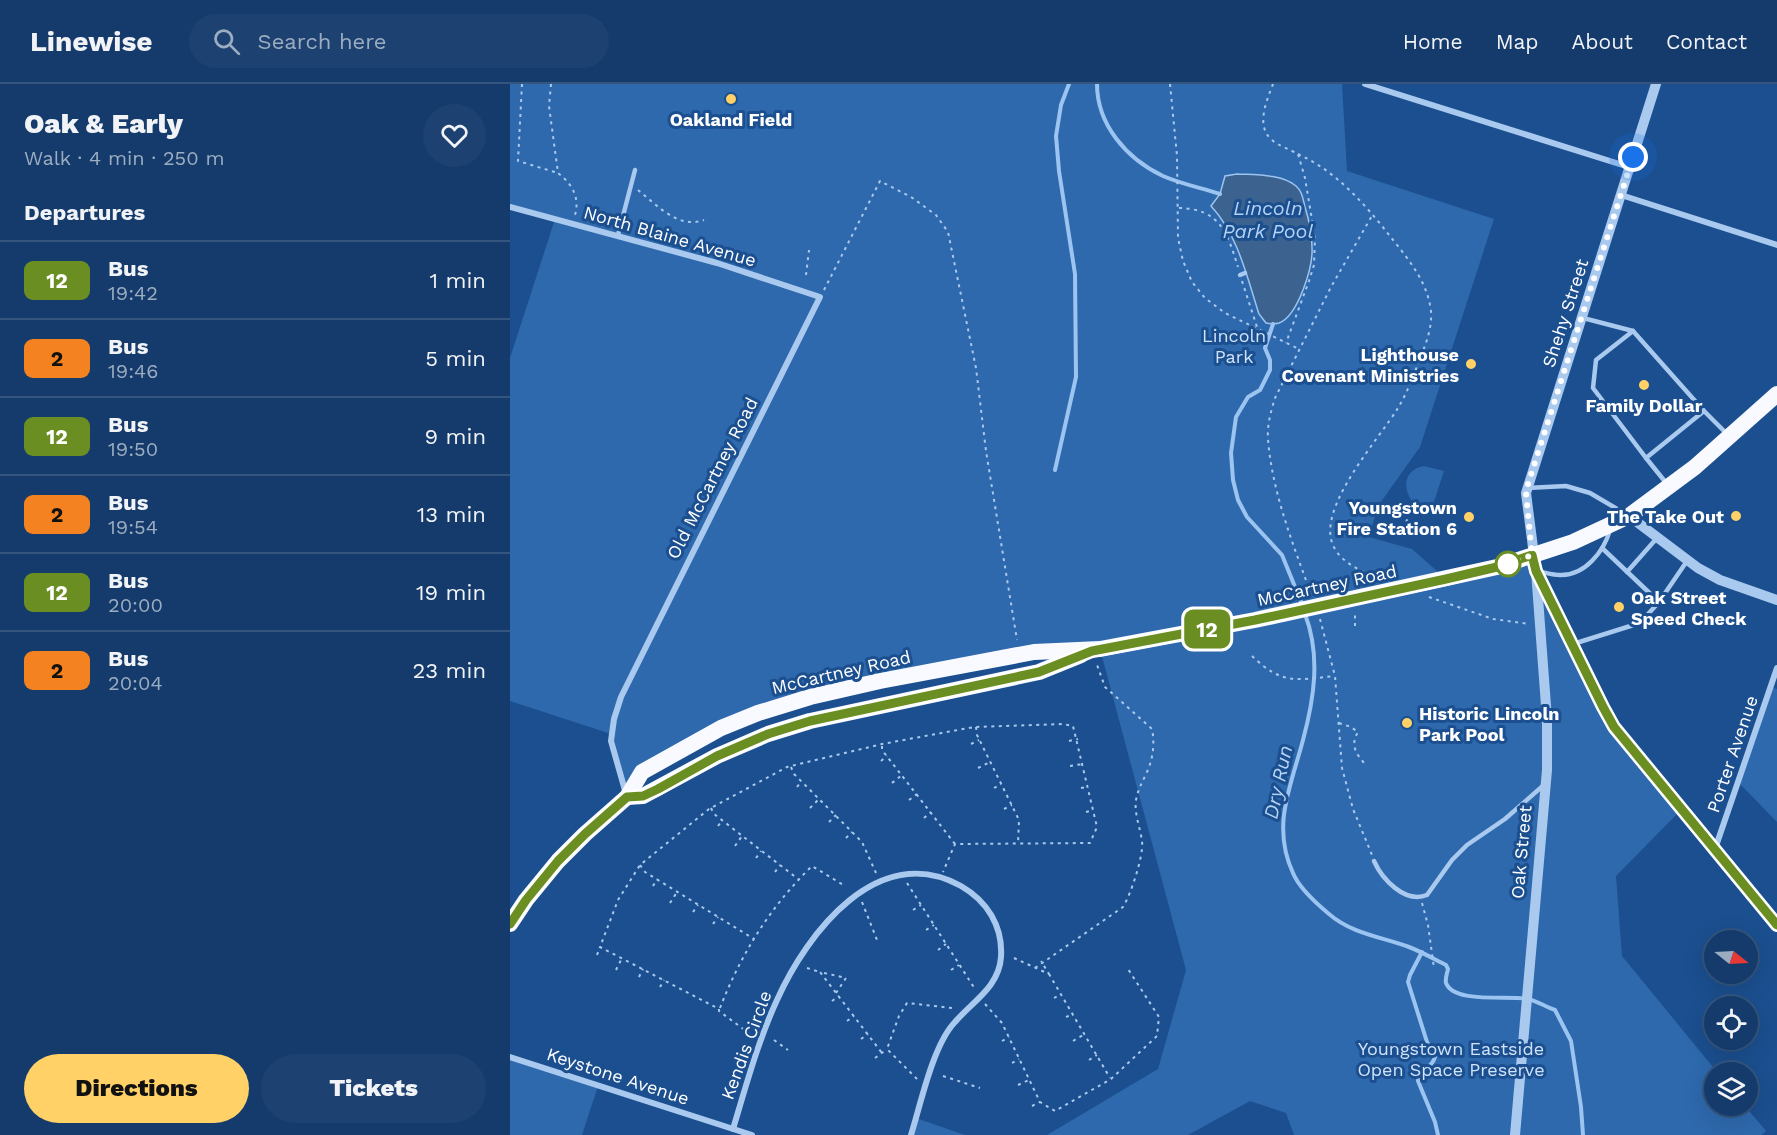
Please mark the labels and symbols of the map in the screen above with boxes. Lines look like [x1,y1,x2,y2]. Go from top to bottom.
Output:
marker: Oakland Field [724,92,738,106]
place label: Oakland Field [670,109,792,130]
your location [1618,142,1648,172]
water label: Lincoln Park Pool [1222,196,1314,243]
street label: North Blaine Avenue [581,201,759,271]
street label: Shehy Street [1538,256,1593,370]
park label: Lincoln Park [1202,325,1266,367]
place label: Lighthouse Covenant Ministries [1282,344,1459,386]
marker: Lighthouse Covenant Ministries [1464,357,1478,371]
marker: Family Dollar [1637,378,1651,392]
street label: Old McCartney Road [662,394,762,562]
place label: Family Dollar [1585,395,1703,416]
place label: Youngstown Fire Station 6 [1337,497,1457,539]
place label: The Take Out [1607,506,1724,527]
marker: The Take Out [1729,509,1743,523]
marker: Youngstown Fire Station 6 [1462,510,1476,524]
unlabelled marker [1495,551,1521,577]
street label: McCartney Road [1255,560,1399,610]
place label: Oak Street Speed Check [1631,587,1747,629]
marker: Oak Street Speed Check [1612,600,1626,614]
line badge: 12 [1180,610,1234,648]
street label: McCartney Road [769,646,913,698]
street label: Porter Avenue [1702,693,1762,815]
place label: Historic Lincoln Park Pool [1419,703,1559,745]
marker: Historic Lincoln Park Pool [1400,716,1414,730]
water label: Dry Run [1259,743,1297,821]
street label: Oak Street [1506,804,1536,900]
north arrow [1704,930,1758,984]
street label: Kendis Circle [717,988,775,1102]
park label: Youngstown Eastside Open Space Preserve [1357,1038,1545,1080]
street label: Keystone Avenue [544,1043,692,1109]

